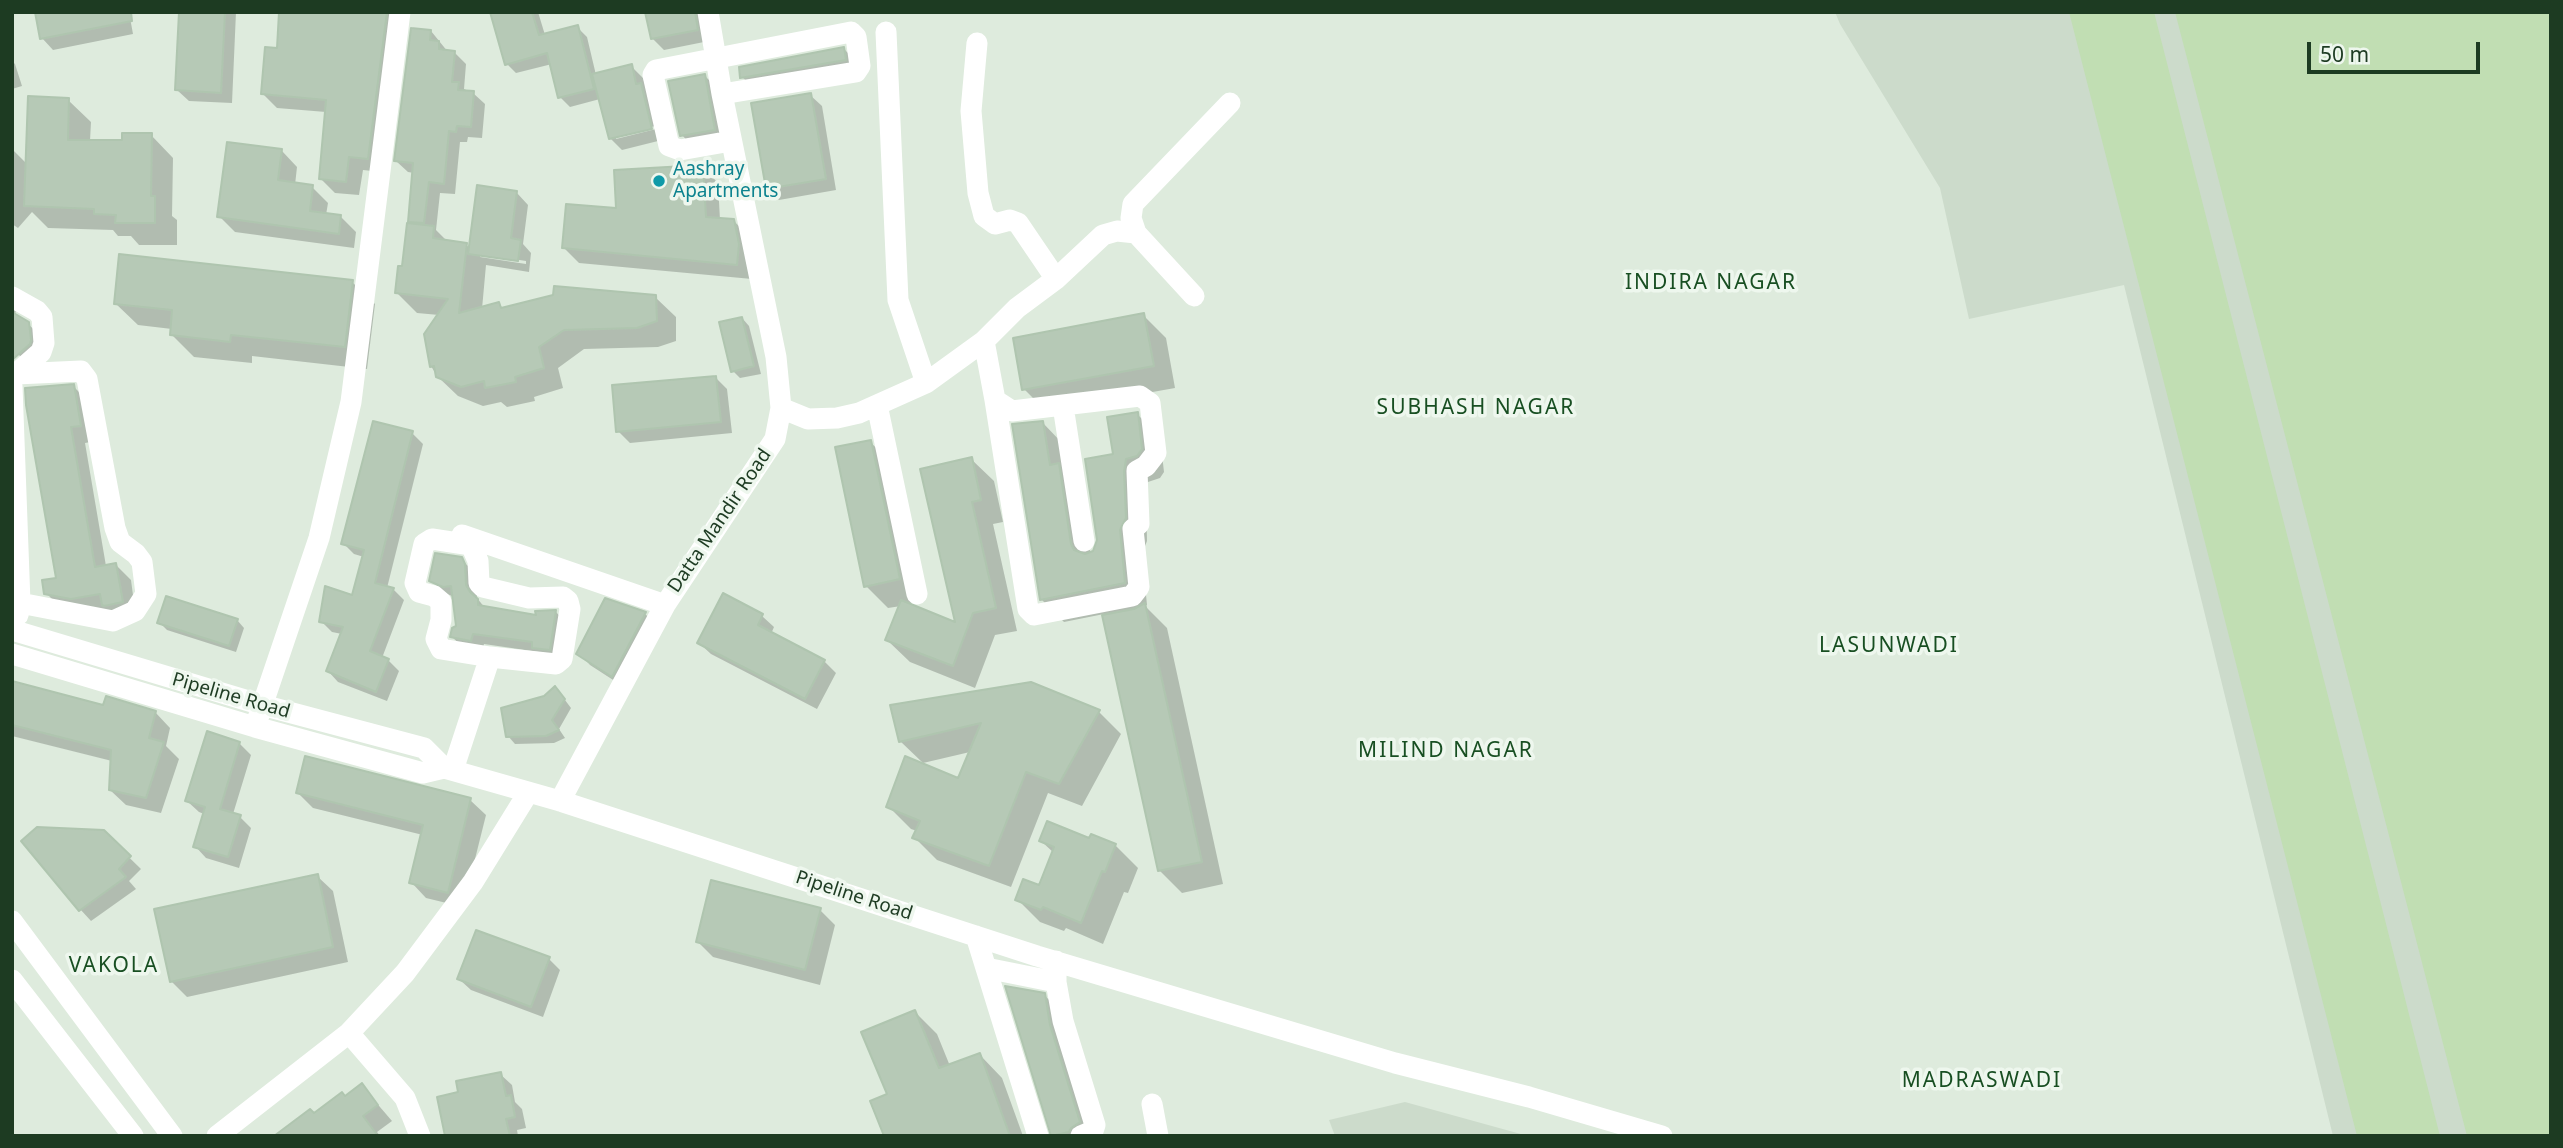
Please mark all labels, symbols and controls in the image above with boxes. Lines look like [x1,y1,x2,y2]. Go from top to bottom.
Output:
scale bar [2311,28,2484,72]
text: 50 m [2320,40,2369,68]
place label: Aashray Apartments [673,159,778,203]
marker: Aashray Apartments [651,173,667,189]
district label: INDIRA NAGAR [1626,270,1796,296]
district label: SUBHASH NAGAR [1378,395,1574,421]
street label: Datta Mandir Road [663,445,777,597]
district label: LASUNWADI [1820,633,1958,659]
street label: Pipeline Road [169,668,293,724]
district label: MILIND NAGAR [1360,738,1532,764]
street label: Pipeline Road [793,866,915,926]
district label: VAKOLA [69,953,159,979]
district label: MADRASWADI [1903,1068,2061,1094]

